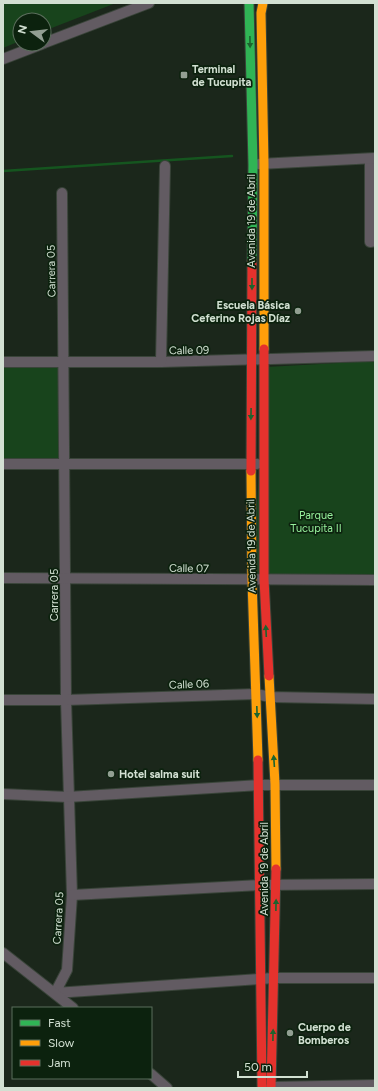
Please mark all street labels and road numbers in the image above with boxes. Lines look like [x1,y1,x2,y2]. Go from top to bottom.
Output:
street label: Avenida 19 de Abril [245,174,258,268]
street label: Carrera 05 [45,245,58,297]
street label: Calle 09 [169,344,209,357]
street label: Avenida 19 de Abril [244,499,259,593]
street label: Calle 07 [169,562,209,575]
street label: Carrera 05 [48,569,61,621]
street label: Calle 06 [169,677,209,692]
street label: Avenida 19 de Abril [258,822,271,916]
street label: Carrera 05 [51,892,66,945]

